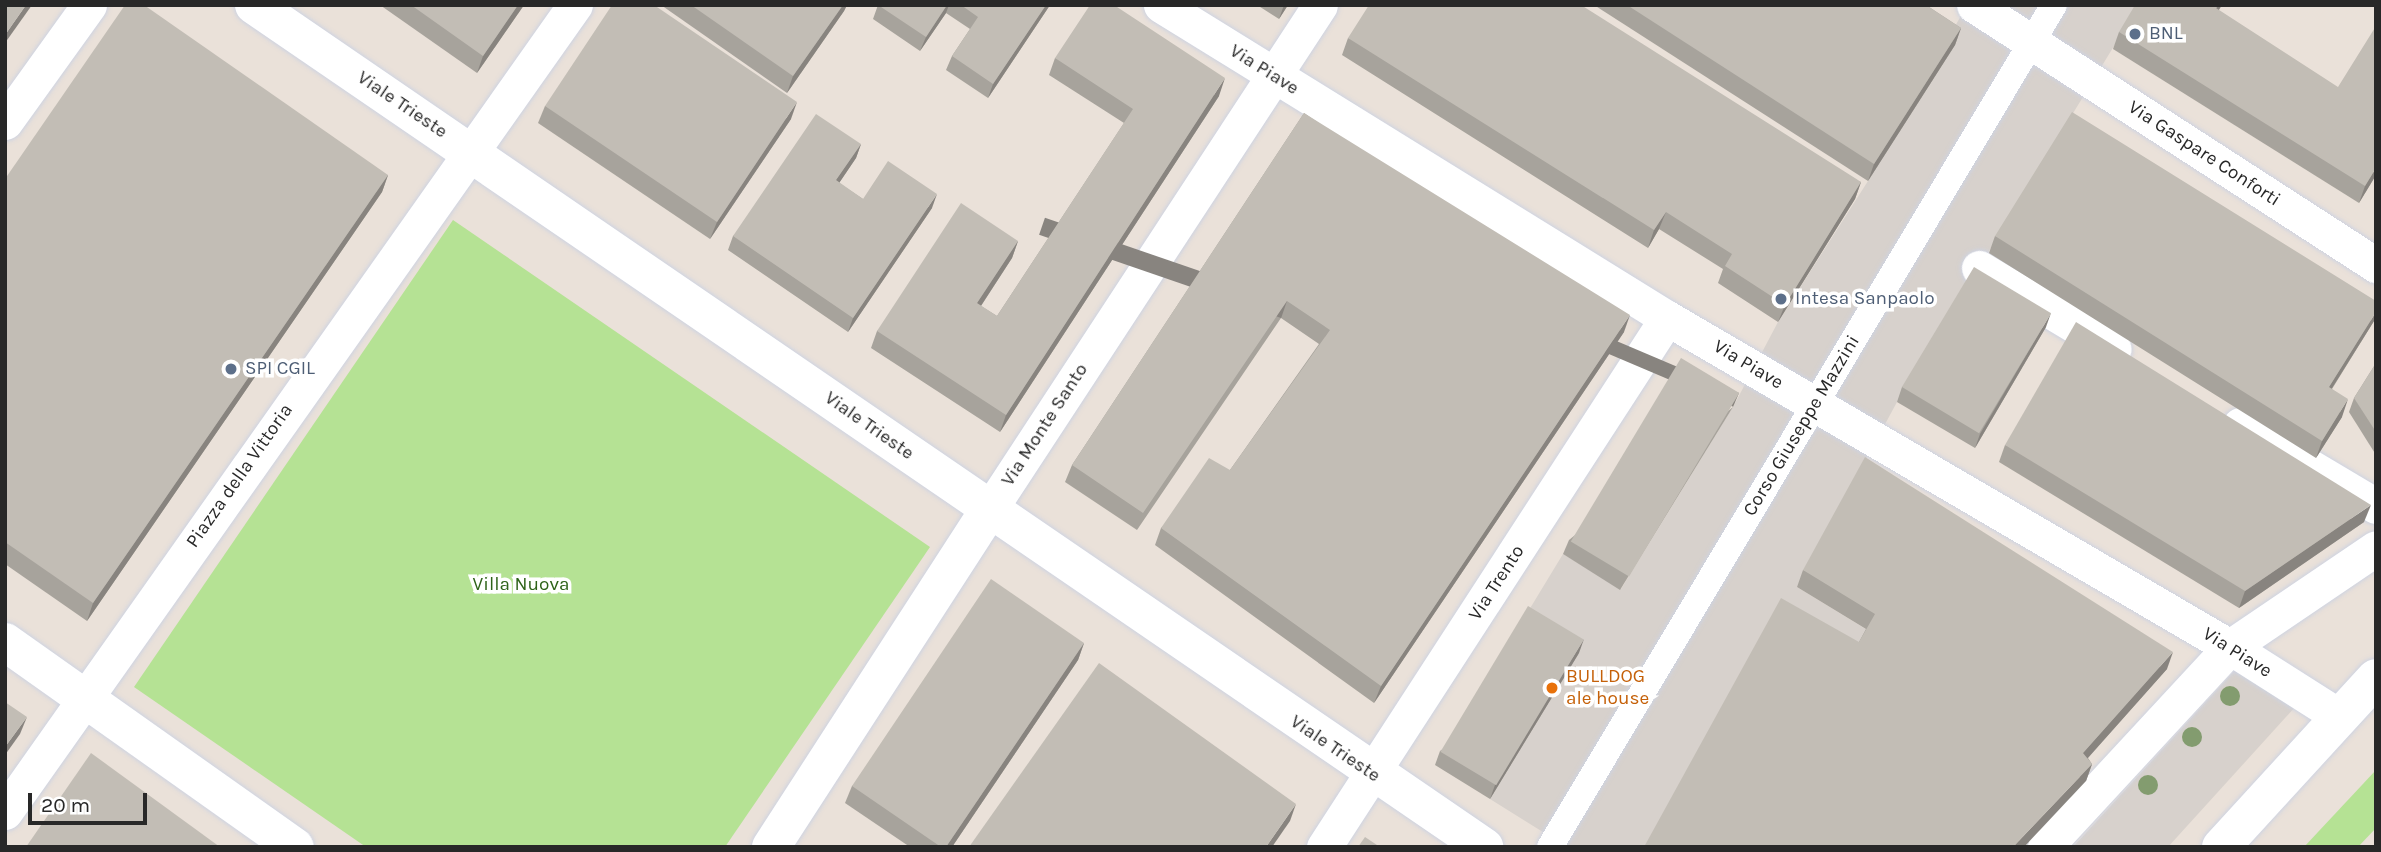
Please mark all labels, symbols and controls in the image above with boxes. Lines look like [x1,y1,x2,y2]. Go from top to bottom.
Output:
place label: BNL [2149,23,2183,45]
marker: BNL [2127,26,2143,42]
street label: Via Piave [1225,40,1303,100]
street label: Viale Trieste [353,67,451,143]
street label: Via Gaspare Conforti [2124,96,2284,212]
place label: Intesa Sanpaolo [1795,288,1935,310]
marker: Intesa Sanpaolo [1773,291,1789,307]
street label: Corso Giuseppe Mazzini [1739,332,1865,520]
street label: Via Piave [1709,335,1787,395]
place label: SPI CGIL [245,358,315,380]
street label: Via Monte Santo [997,359,1093,491]
marker: SPI CGIL [223,361,239,377]
street label: Viale Trieste [820,387,918,465]
street label: Piazza della Vittoria [182,400,298,552]
street label: Via Trento [1464,541,1530,625]
park label: Villa Nuova [473,574,569,596]
street label: Via Piave [2198,623,2276,683]
place label: BULLDOG ale house [1566,666,1649,710]
marker: BULLDOG ale house [1544,680,1560,696]
street label: Viale Trieste [1286,711,1384,787]
scale bar [32,778,150,822]
text: 20 m [41,793,90,817]

